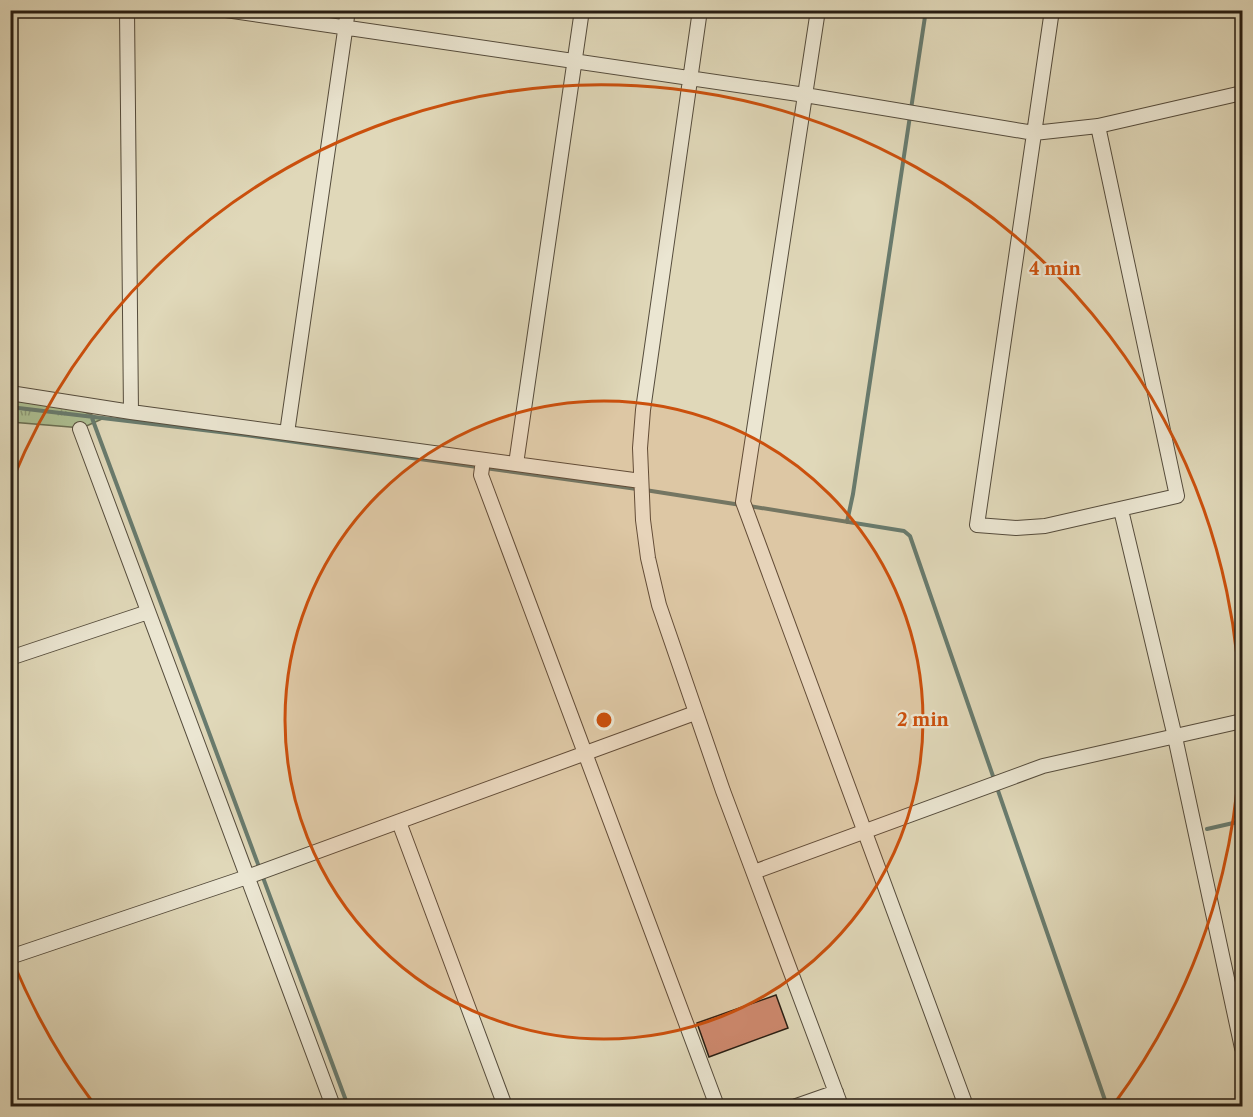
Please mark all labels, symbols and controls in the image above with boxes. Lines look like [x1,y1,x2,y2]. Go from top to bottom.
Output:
text: 4 min [1029,258,1082,280]
text: 2 min [897,709,950,731]
centre of rings [594,710,614,730]

